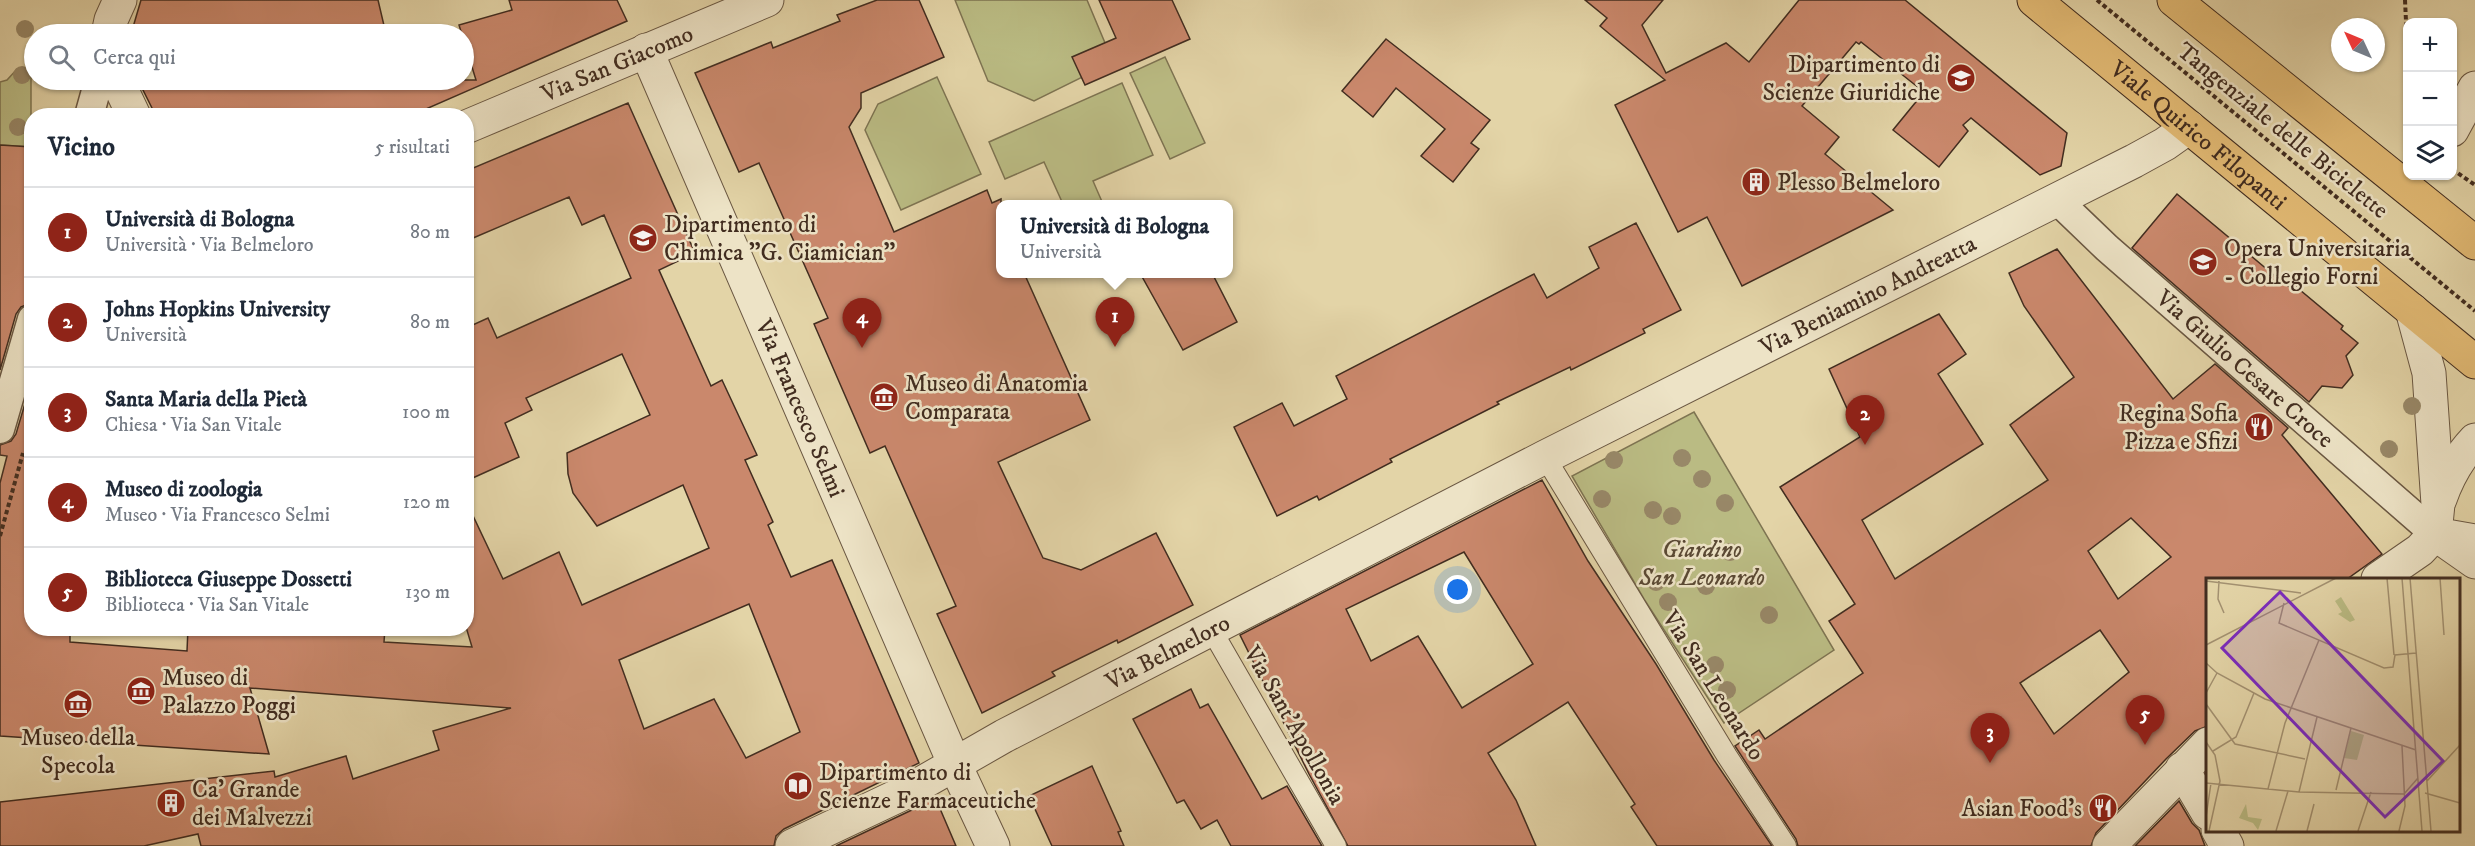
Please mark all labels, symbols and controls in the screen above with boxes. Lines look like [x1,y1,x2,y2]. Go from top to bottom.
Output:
north arrow [2331,18,2385,72]
map controls [2403,18,2457,180]
button: + [2403,18,2457,72]
street label: Via San Giacomo [536,19,698,110]
search box [24,24,474,90]
street label: Tangenziale delle Biciclette [2170,36,2394,225]
icon: search [45,41,78,74]
text: Cerca qui [93,44,176,71]
place label: Dipartimento di Scienze Giuridiche [1762,50,1940,108]
street label: Viale Quirico Filopanti [2103,54,2292,217]
school or university icon: Dipartimento di Scienze Giuridiche [1945,62,1977,94]
button: − [2403,72,2457,126]
button: layers [2403,126,2457,180]
text: Vicino [48,131,115,164]
text: 5 risultati [374,135,450,160]
building icon: Plesso Belmeloro [1740,166,1772,198]
place label: Plesso Belmeloro [1777,168,1940,198]
popup [996,200,1233,278]
text: Università di Bologna [105,206,294,233]
place label: Dipartimento di Chimica "G. Ciamician" [664,210,895,268]
text: Università di Bologna [1020,213,1209,240]
text: 1 [64,220,71,245]
text: 80 m [410,220,450,245]
school or university icon: Dipartimento di Chimica "G. Ciamician" [627,222,659,254]
street label: Via Beniamino Andreatta [1754,228,1982,363]
text: Università · Via Belmeloro [105,233,314,258]
place label: Opera Universitaria - Collegio Forni [2224,234,2411,292]
text: Università [1020,240,1102,265]
school or university icon: Opera Universitaria - Collegio Forni [2187,246,2219,278]
street label: Via Giulio Cesare Croce [2149,283,2340,455]
text: Johns Hopkins University [105,296,330,323]
pin: 4 [842,298,882,348]
pin: 1 [1096,298,1134,347]
text: 2 [63,310,72,335]
text: 80 m [410,310,450,335]
street label: Via Francesco Selmi [748,314,851,502]
text: Università [105,323,187,348]
place label: Museo di Anatomia Comparata [905,369,1089,427]
museum icon: Museo di Anatomia Comparata [868,381,900,413]
text: Santa Maria della Pietà [105,386,307,413]
pin: 2 [1846,396,1884,445]
place label: Regina Sofia Pizza e Sfizi [2118,399,2239,457]
text: 3 [64,400,71,425]
text: 100 m [402,400,450,425]
restaurant icon: Regina Sofia Pizza e Sfizi [2243,411,2275,443]
text: Chiesa · Via San Vitale [105,413,282,438]
text: Museo di zoologia [105,476,262,503]
text: 4 [62,490,73,515]
text: 120 m [403,490,450,515]
text: Museo · Via Francesco Selmi [105,503,330,528]
park label: Giardino San Leonardo [1638,535,1765,593]
text: Biblioteca Giuseppe Dossetti [105,566,352,593]
your location [1443,575,1472,604]
inset map [2206,578,2460,831]
text: 5 [63,580,72,605]
text: 130 m [405,580,450,605]
text: Biblioteca · Via San Vitale [105,593,309,618]
street label: Via San Leonardo [1655,604,1771,766]
street label: Via Belmeloro [1100,608,1235,698]
street label: Via Sant'Apollonia [1236,640,1352,811]
place label: Museo di Palazzo Poggi [162,663,296,721]
museum icon: Museo di Palazzo Poggi [125,675,157,707]
museum icon: Museo della Specola [62,688,94,720]
pin: 5 [2126,696,2164,745]
pin: 3 [1970,714,2010,763]
place label: Museo della Specola [21,723,136,781]
place label: Dipartimento di Scienze Farmaceutiche [819,758,1036,816]
library icon: Dipartimento di Scienze Farmaceutiche [782,770,814,802]
place label: Ca' Grande dei Malvezzi [192,775,312,833]
building icon: Ca' Grande dei Malvezzi [155,787,187,819]
restaurant icon: Asian Food's [2087,792,2119,824]
place label: Asian Food's [1962,794,2082,824]

